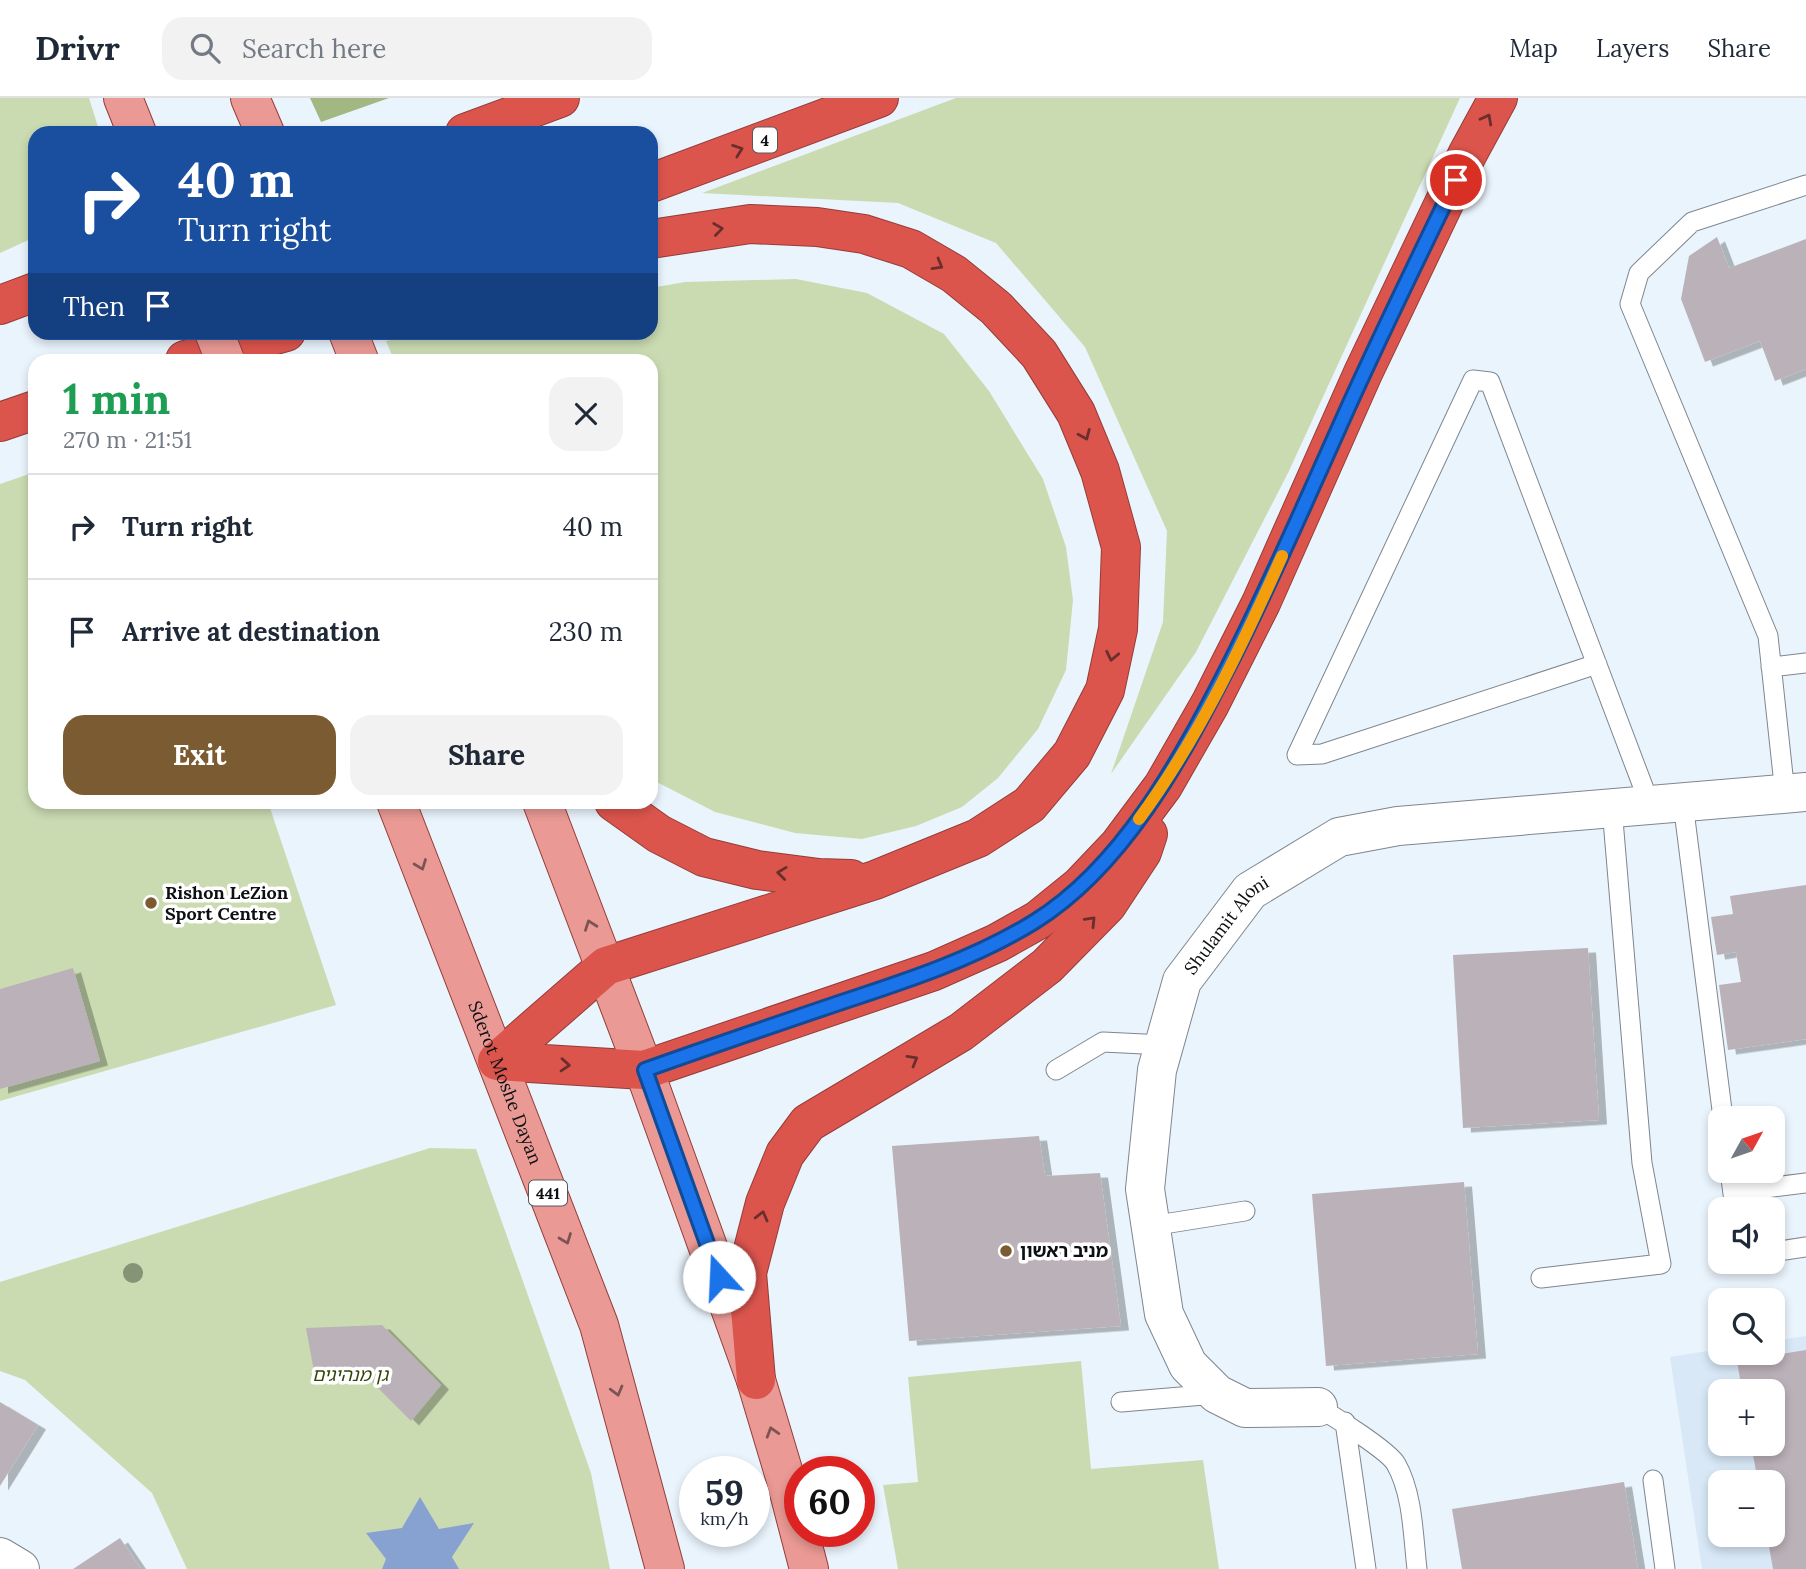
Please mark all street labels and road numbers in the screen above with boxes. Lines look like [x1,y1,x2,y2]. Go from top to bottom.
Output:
road number: 4 [753,128,777,152]
street label: Shulamit Aloni [1179,870,1273,979]
street label: Sderot Moshe Dayan [463,997,548,1167]
road number: 441 [529,1180,567,1205]

